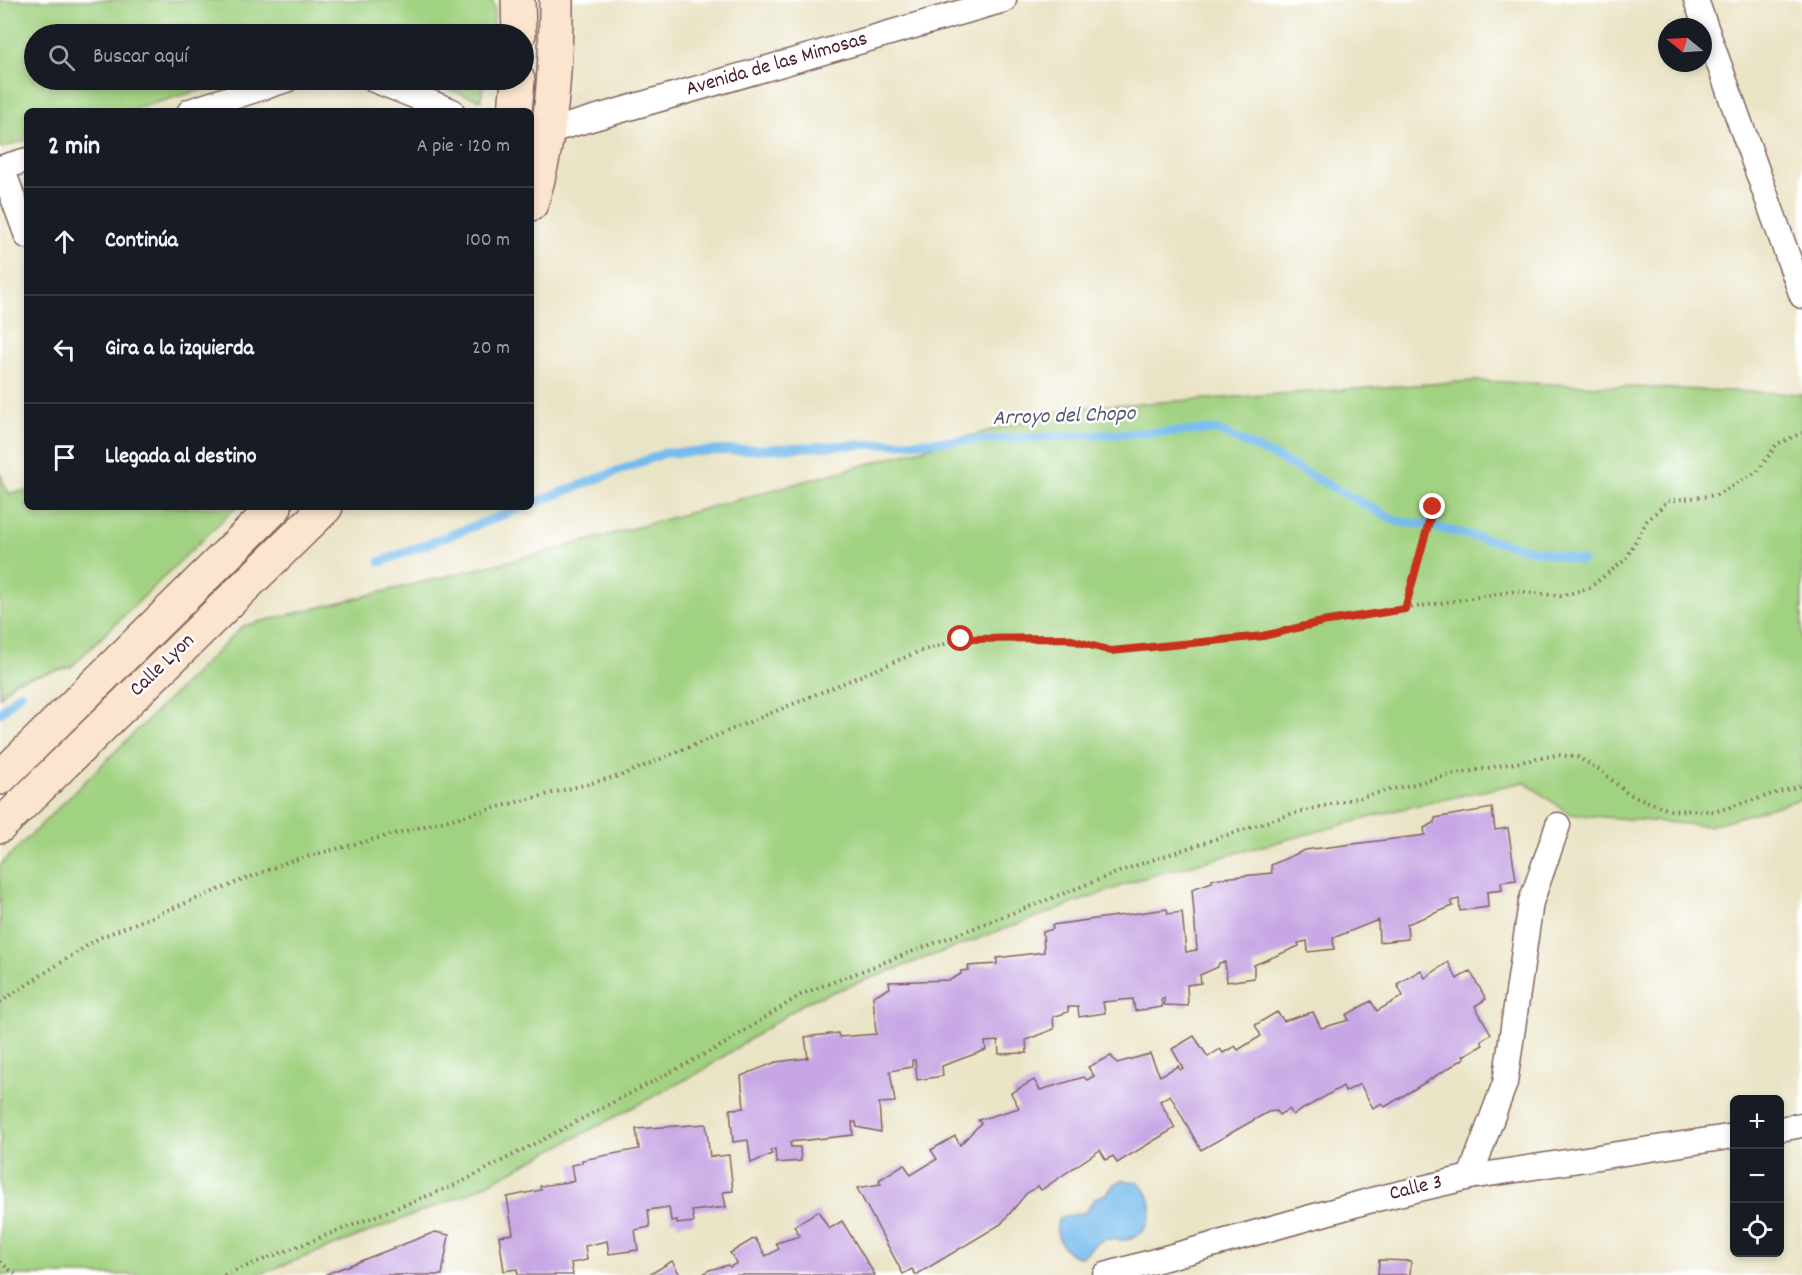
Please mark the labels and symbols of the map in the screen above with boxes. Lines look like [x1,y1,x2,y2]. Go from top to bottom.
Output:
north arrow [1658,18,1712,72]
street label: Avenida de las Mimosas [683,25,871,105]
water label: Arroyo del Chopo [992,399,1137,435]
route end [1419,493,1445,519]
route start [947,625,973,651]
street label: Calle Lyon [124,627,202,705]
street label: Calle 3 [1386,1168,1446,1210]

